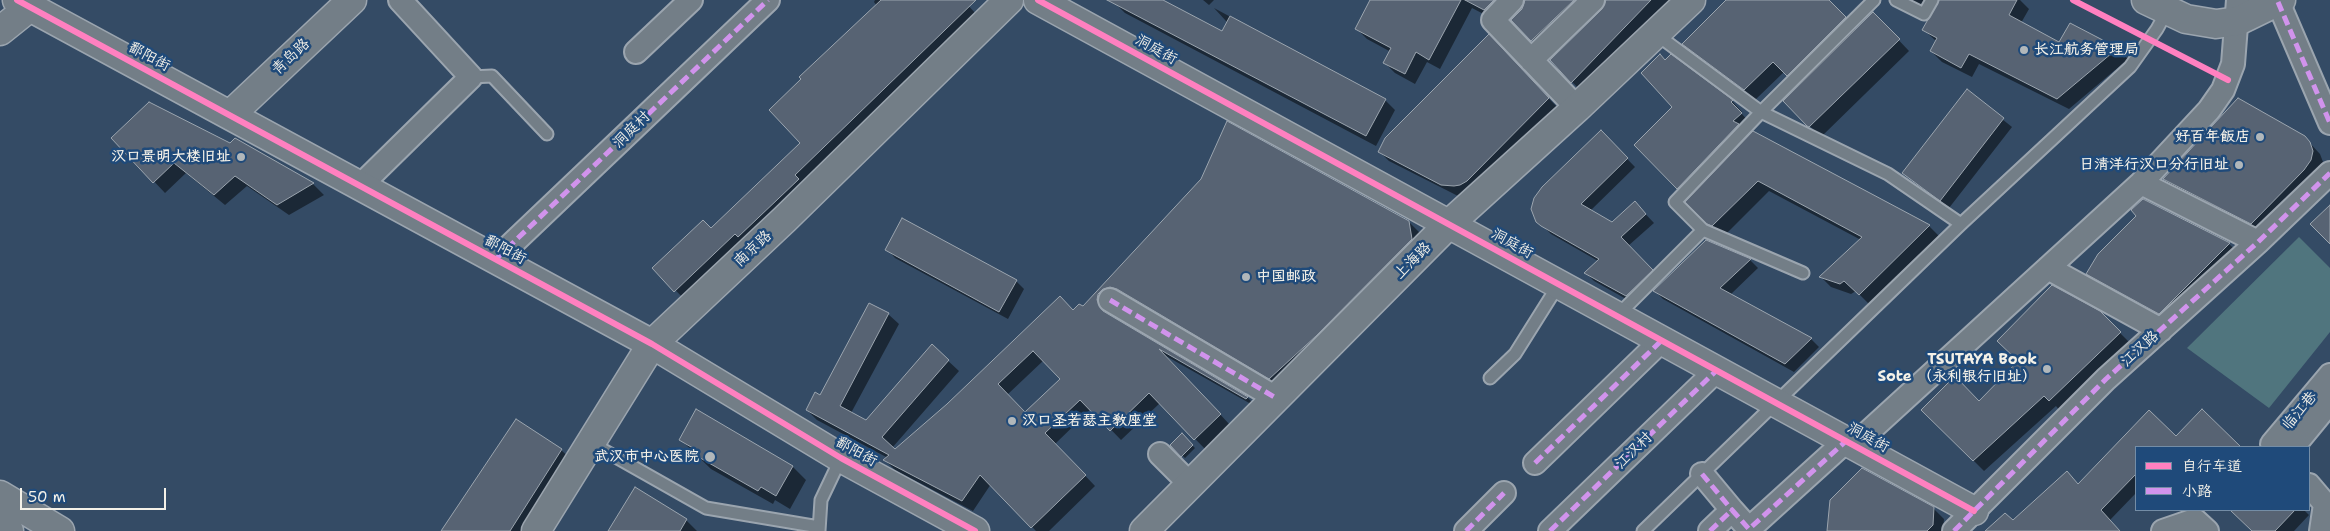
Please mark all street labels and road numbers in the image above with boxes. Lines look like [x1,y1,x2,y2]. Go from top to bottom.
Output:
street label: 洞庭街 [1132,31,1180,69]
street label: 青岛路 [268,35,314,79]
street label: 鄱阳街 [125,38,173,76]
street label: 洞庭村 [610,108,654,152]
street label: 洞庭街 [1488,225,1536,263]
street label: 南京路 [730,227,776,271]
street label: 鄱阳街 [481,231,529,269]
street label: 上海路 [1391,239,1435,283]
street label: 江汉路 [2117,327,2163,371]
street label: 临江巷 [2279,388,2321,434]
street label: 洞庭街 [1844,419,1892,457]
street label: 江汉村 [1612,429,1656,473]
street label: 鄱阳街 [832,433,880,471]

